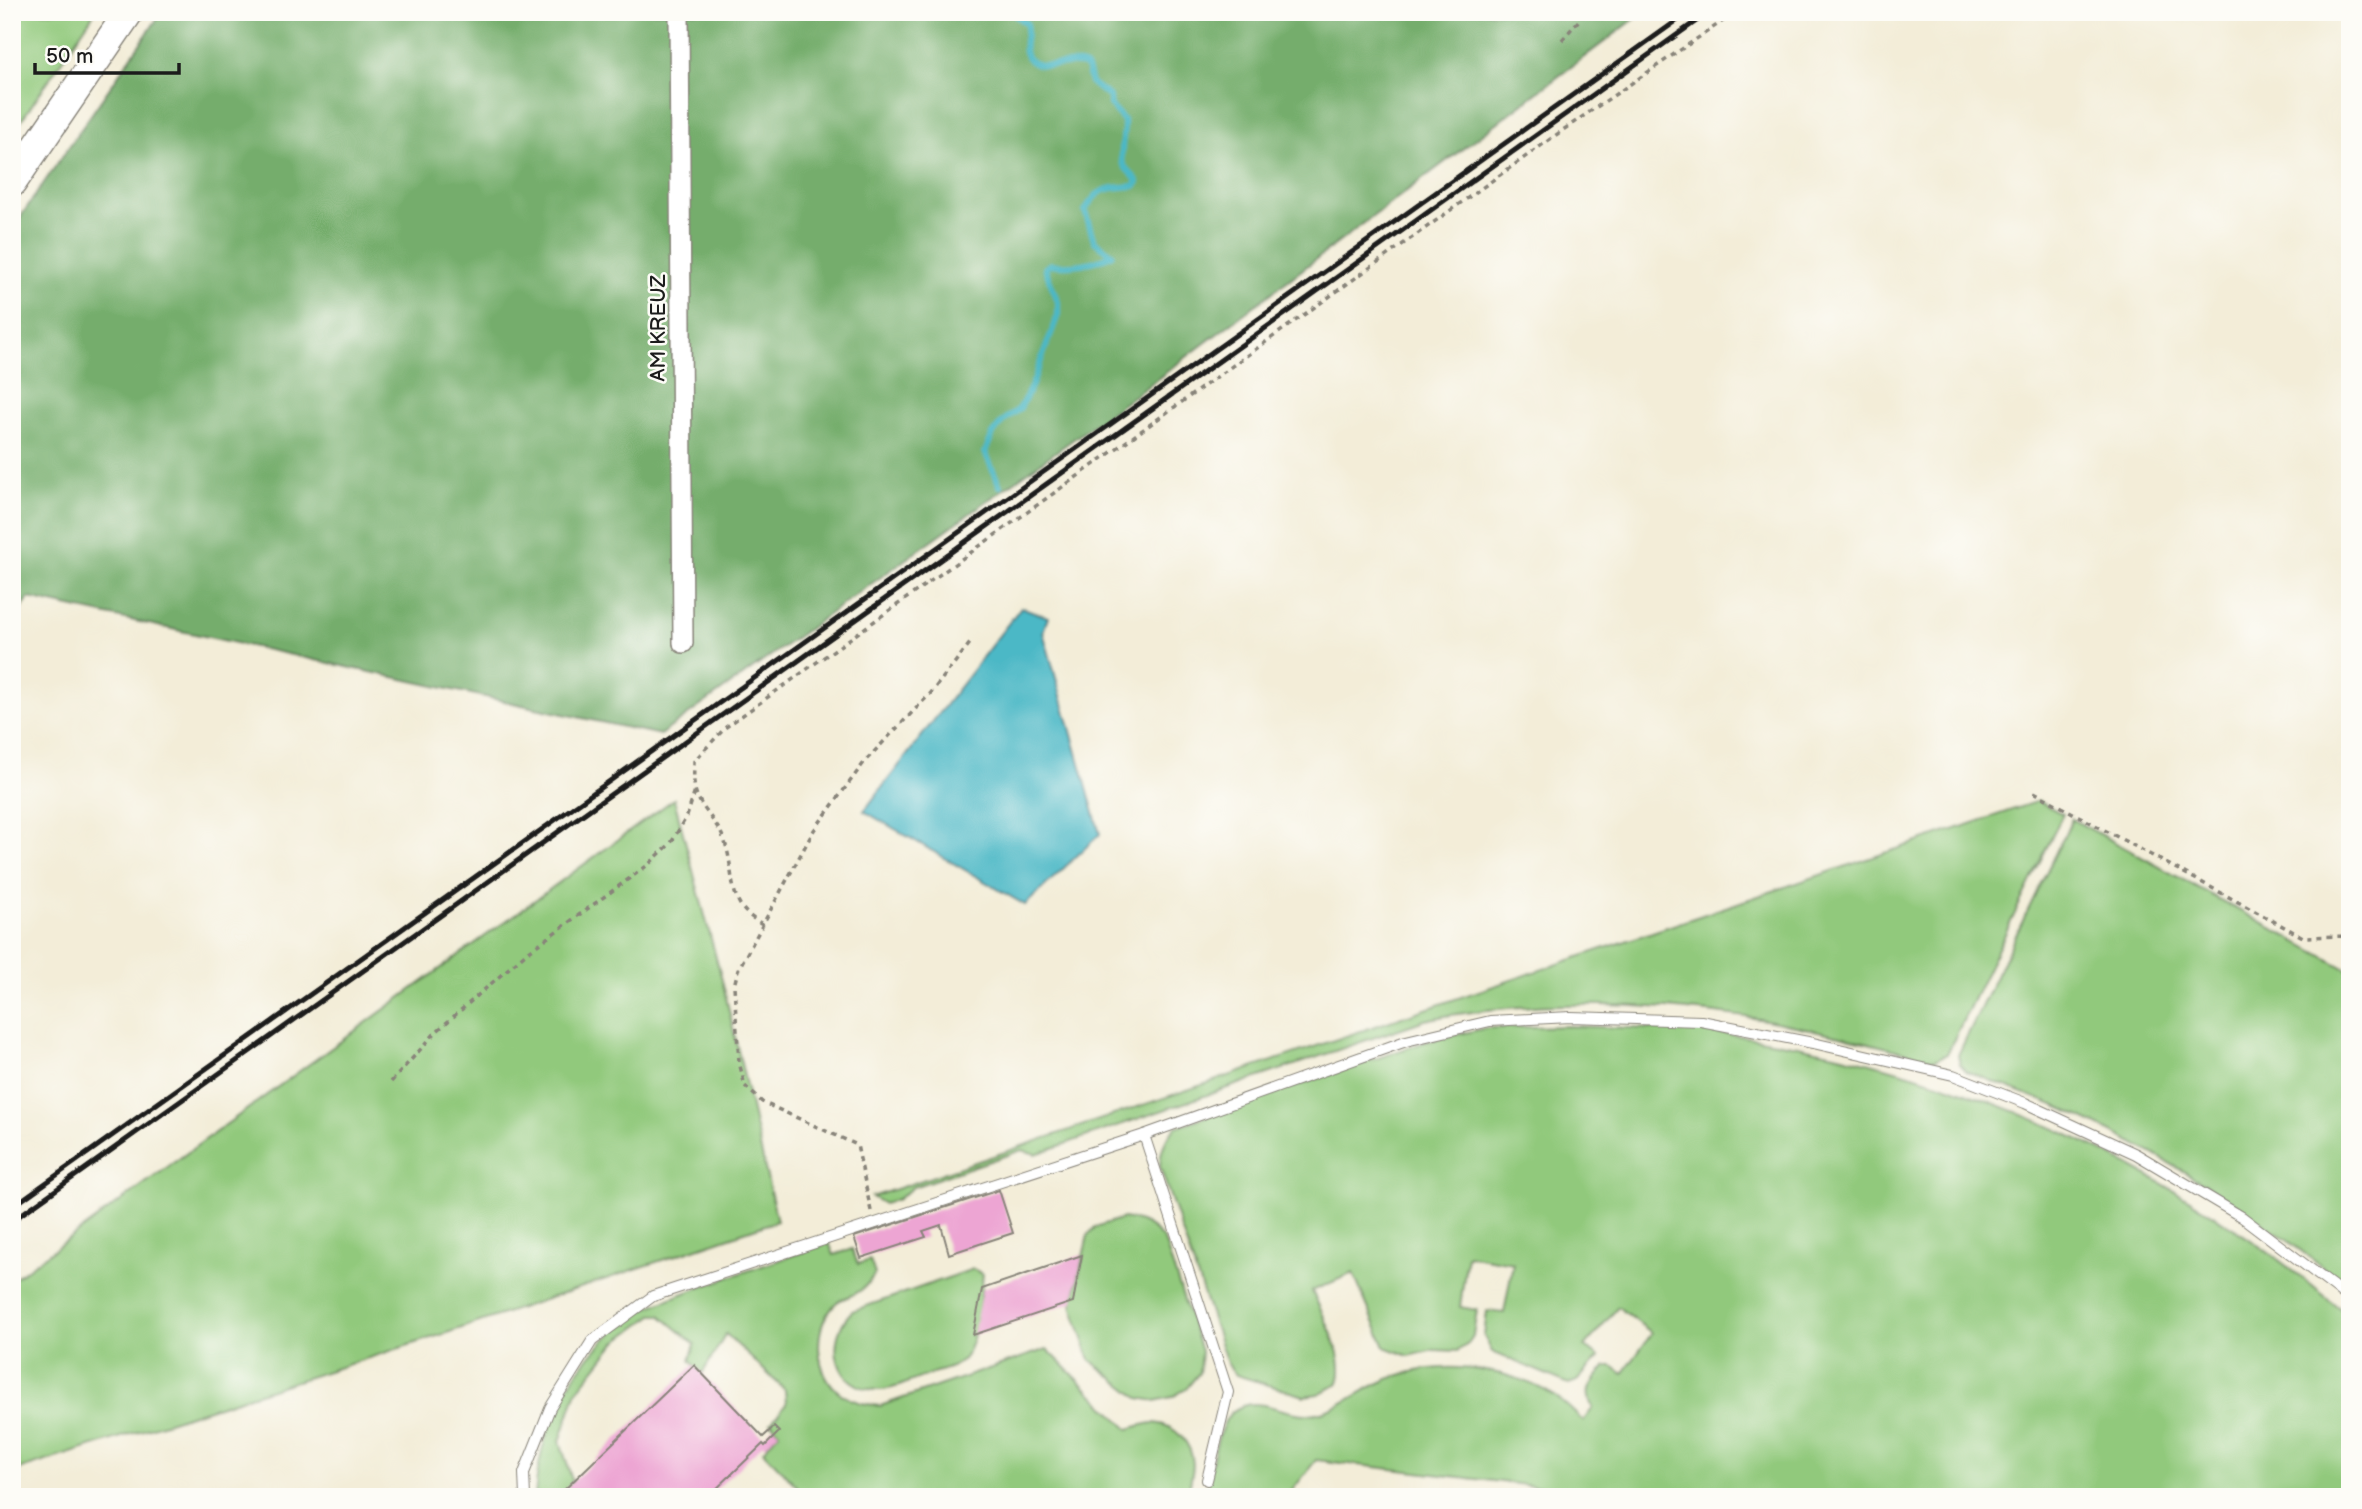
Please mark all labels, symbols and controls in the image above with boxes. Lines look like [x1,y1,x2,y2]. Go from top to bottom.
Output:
scale bar [35,32,178,76]
text: 50 m [46,44,93,69]
street label: AM KREUZ [646,274,671,382]

